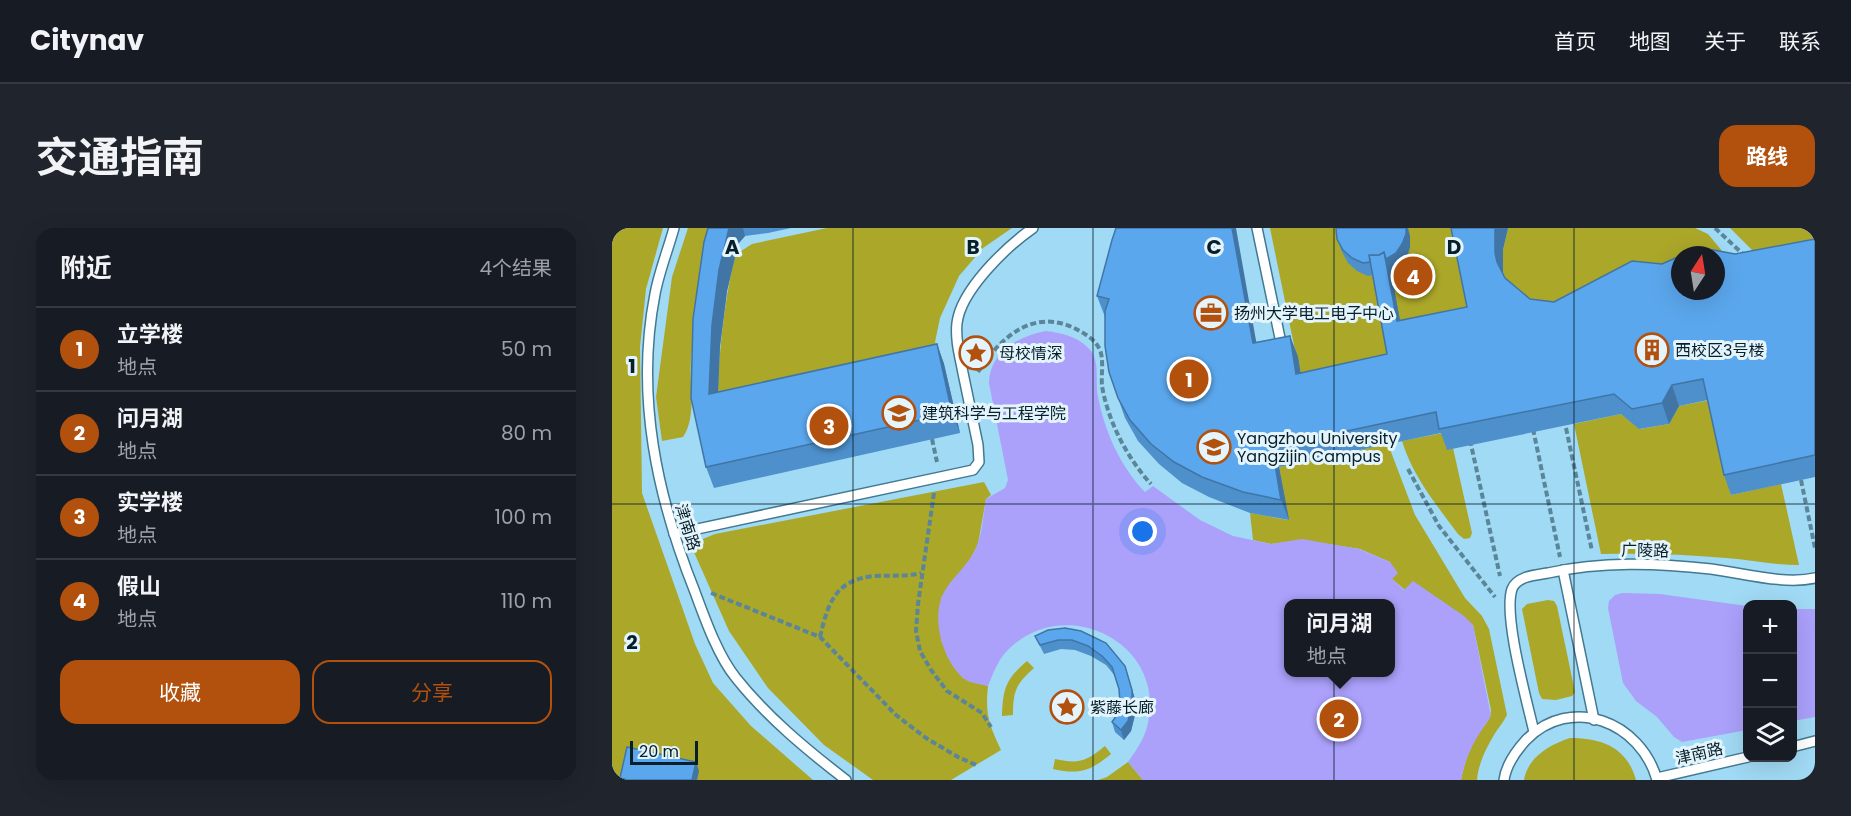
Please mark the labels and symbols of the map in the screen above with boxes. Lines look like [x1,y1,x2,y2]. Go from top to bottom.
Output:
text: A [725,233,740,261]
text: B [966,233,980,261]
text: C [1206,233,1222,261]
text: D [1447,233,1461,261]
north arrow [1671,246,1725,300]
pin: 4 [1394,254,1432,298]
office icon: 扬州大学电工电子中心 [1193,295,1229,331]
place label: 扬州大学电工电子中心 [1234,302,1394,325]
building icon: 西校区3号楼 [1634,332,1670,368]
place icon: 母校情深 [958,335,994,371]
place label: 西校区3号楼 [1675,339,1764,362]
place label: 母校情深 [999,342,1063,365]
text: 1 [628,352,636,380]
pin: 1 [1170,356,1208,402]
school or university icon: 建筑科学与工程学院 [881,395,917,431]
place label: 建筑科学与工程学院 [922,402,1066,425]
pin: 3 [810,404,848,448]
place label: Yangzhou University Yangzijin Campus [1237,427,1397,468]
school or university icon: Yangzhou University Yangzijin Campus [1196,429,1232,465]
street label: 津南路 [669,501,706,554]
your location [1128,517,1157,546]
street label: 广陵路 [1621,539,1669,562]
text: 2 [626,628,638,656]
place icon: 紫藤长廊 [1049,689,1085,725]
place label: 紫藤长廊 [1090,696,1154,719]
pin: 2 [1320,696,1358,742]
street label: 津南路 [1673,737,1725,770]
scale bar [630,738,698,766]

